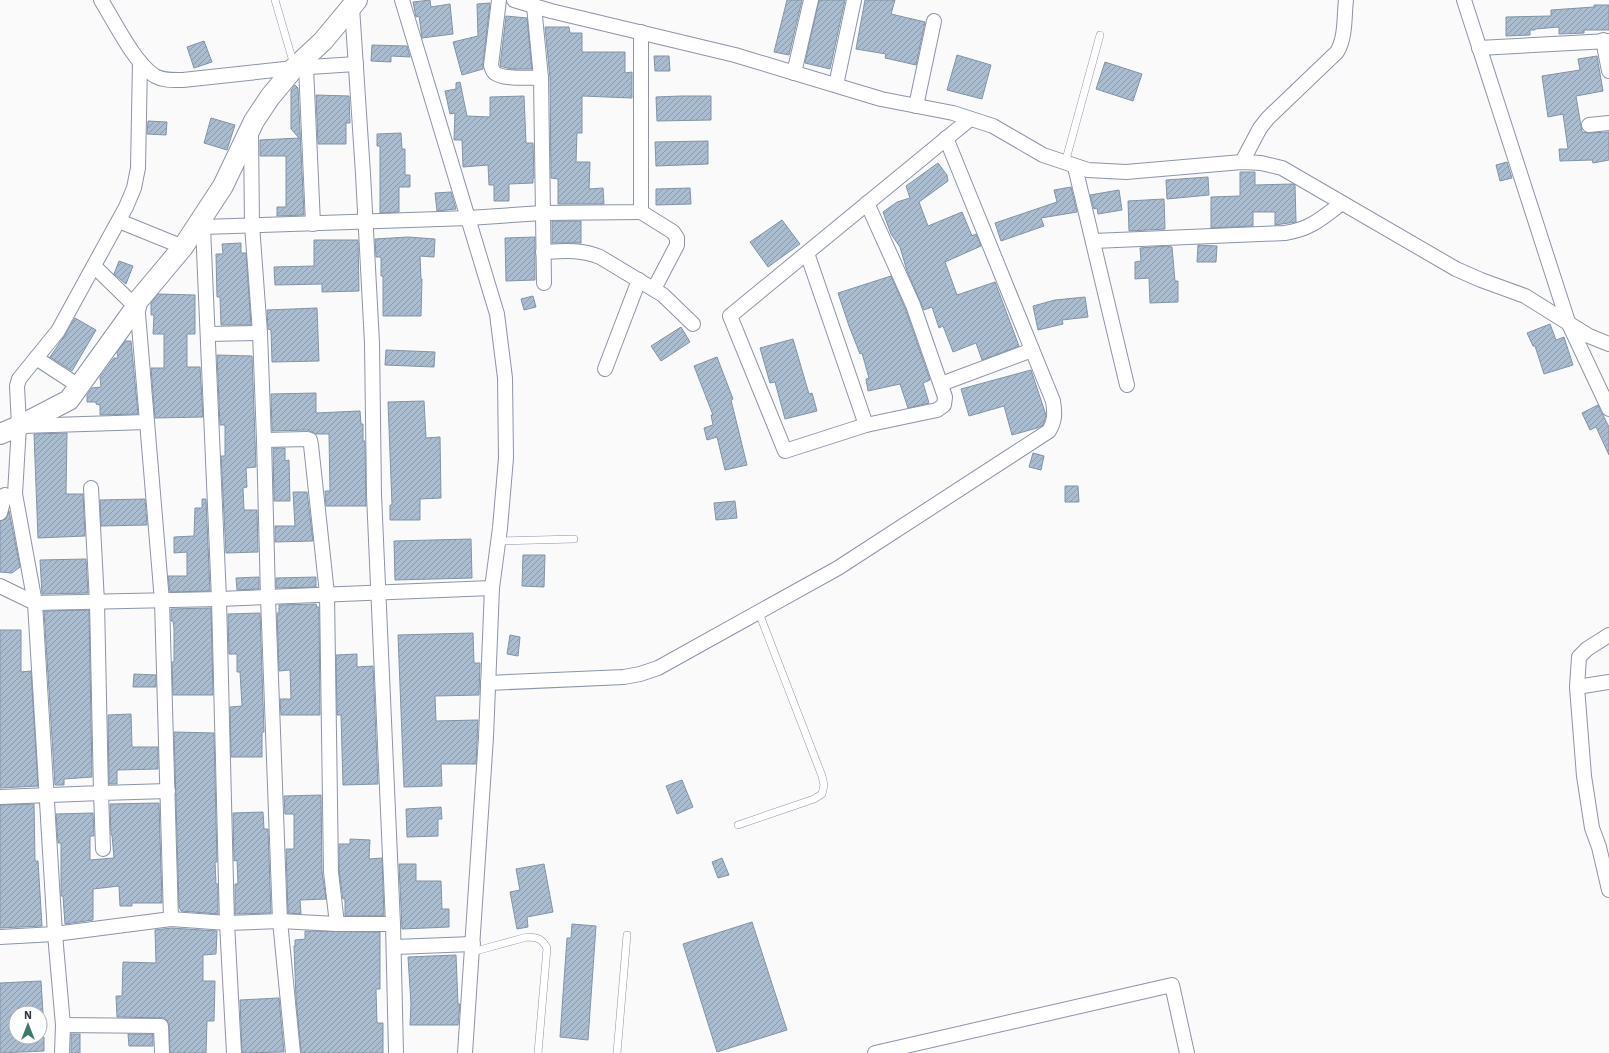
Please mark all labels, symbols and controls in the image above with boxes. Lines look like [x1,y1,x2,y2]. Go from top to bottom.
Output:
north arrow [8,1005,48,1045]
text: N [24,1008,32,1022]

